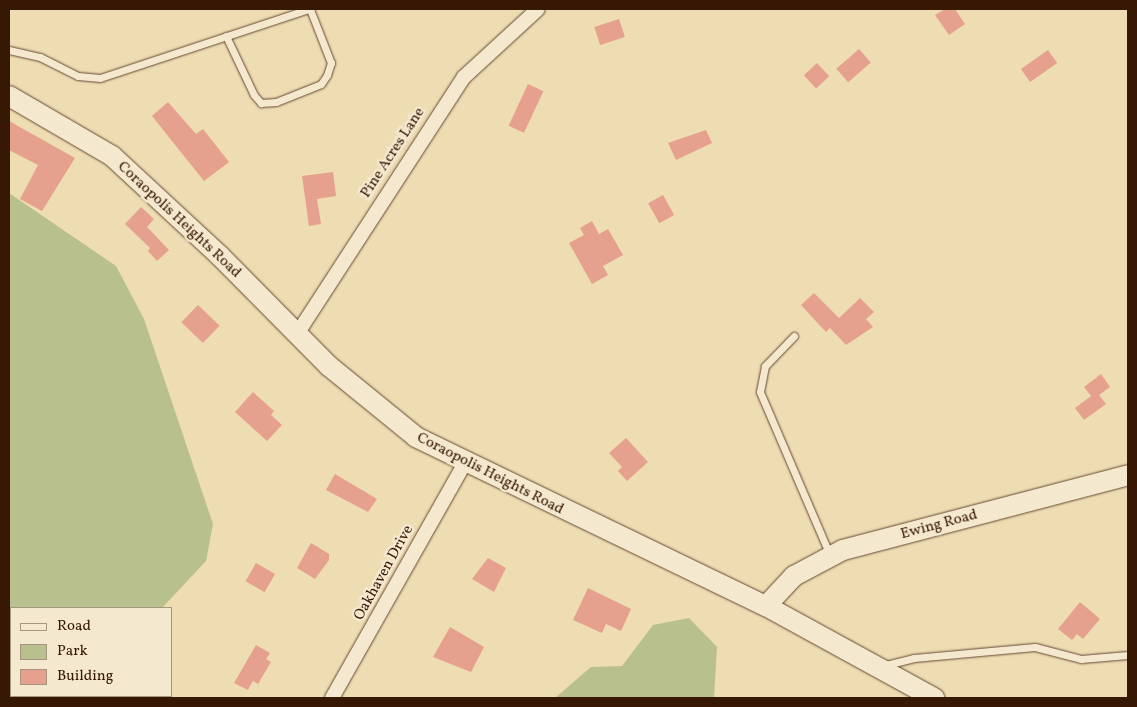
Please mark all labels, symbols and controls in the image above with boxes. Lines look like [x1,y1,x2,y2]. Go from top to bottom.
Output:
street label: Pine Acres Lane [357,104,429,202]
street label: Coraopolis Heights Road [113,158,245,282]
street label: Coraopolis Heights Road [414,429,566,519]
street label: Ewing Road [899,506,979,544]
street label: Oakhaven Drive [350,522,418,624]
legend [10,607,172,697]
text: Road [57,616,91,637]
text: Park [57,641,88,662]
text: Building [57,666,113,687]

